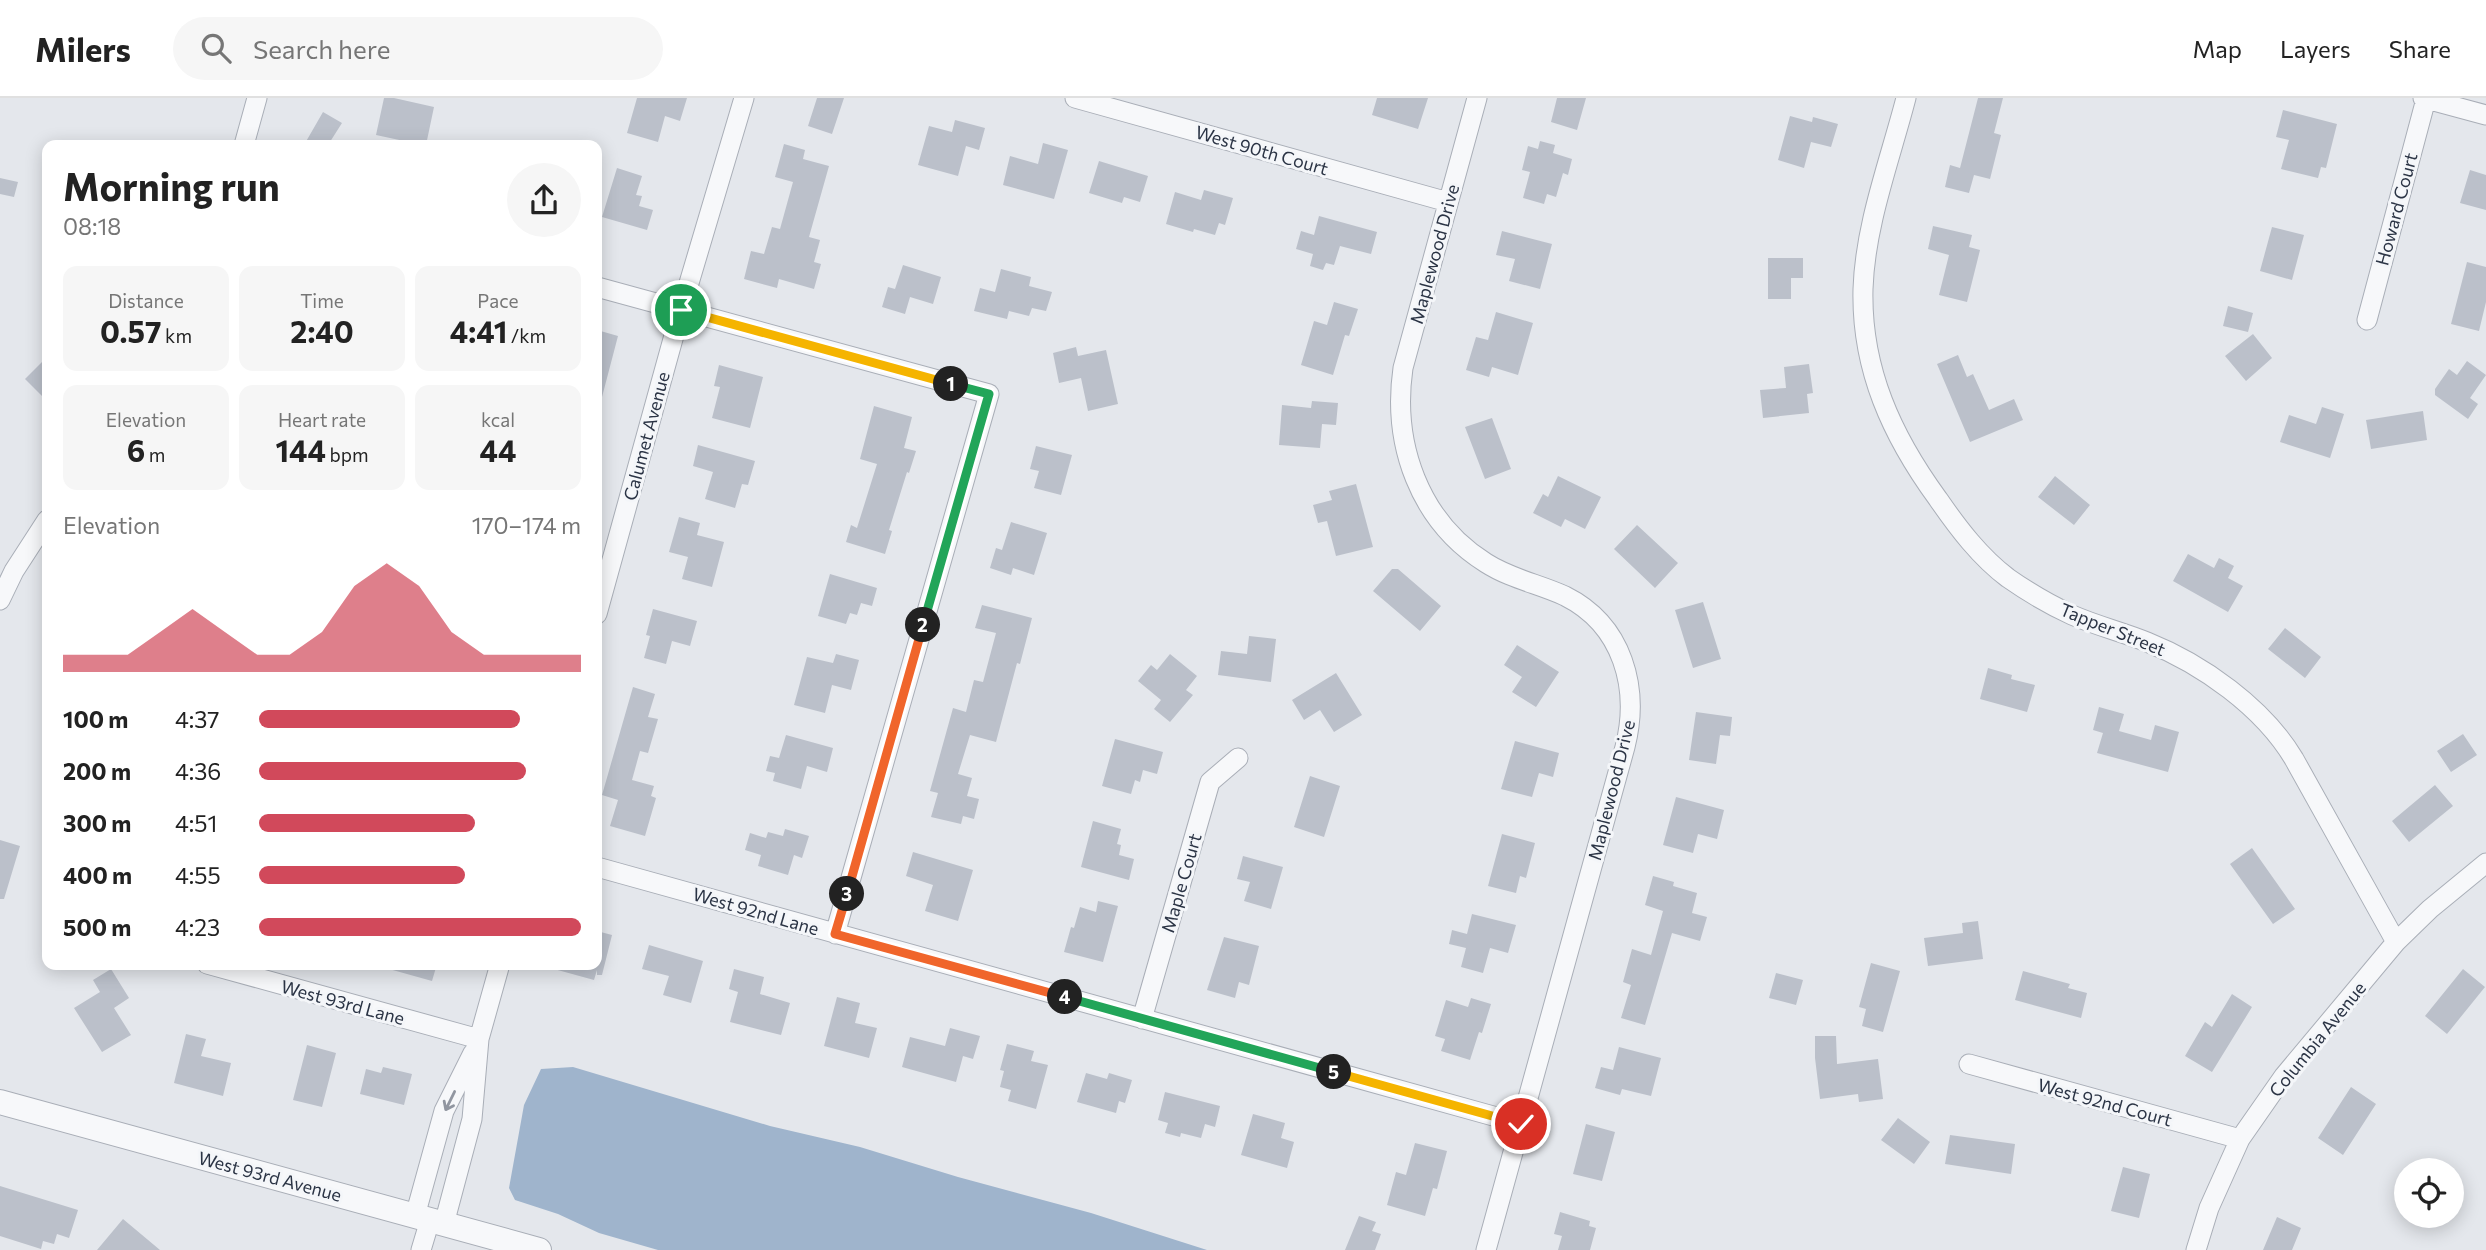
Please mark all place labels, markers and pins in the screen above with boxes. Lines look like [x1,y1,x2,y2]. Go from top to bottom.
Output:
pin [651,280,711,340]
pin: 1 [934,366,968,402]
pin: 2 [906,608,940,642]
pin: 3 [830,876,864,912]
pin: 4 [1048,979,1082,1014]
pin: 5 [1316,1054,1352,1090]
pin [1491,1094,1551,1154]

